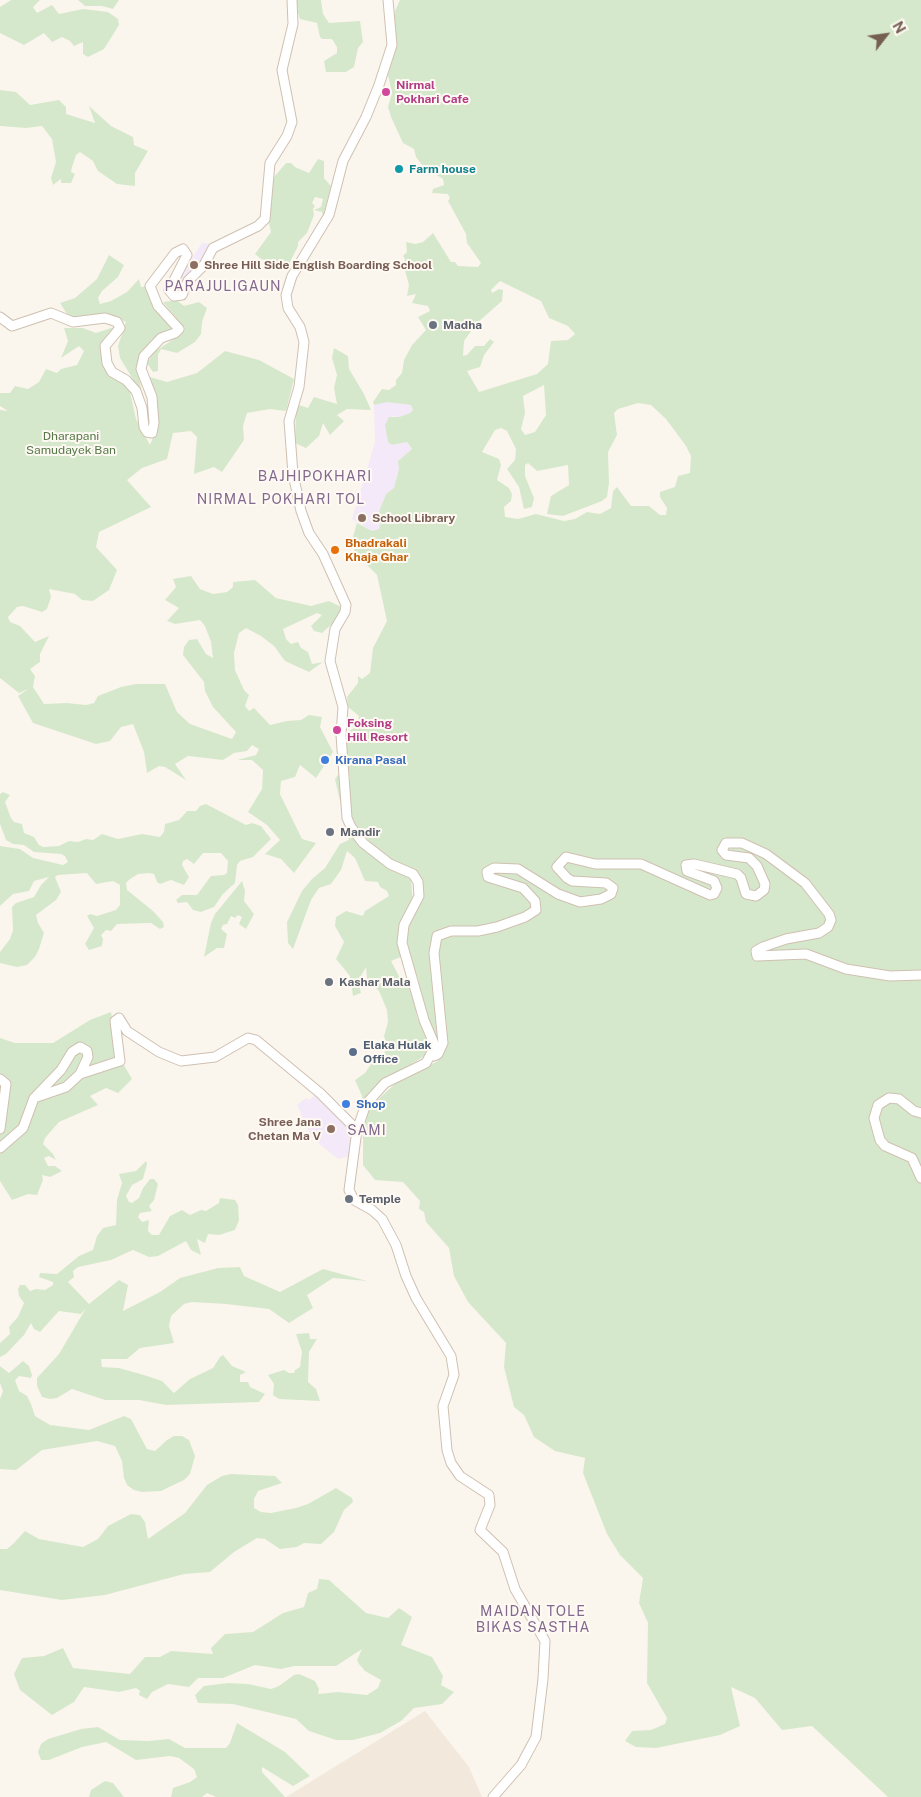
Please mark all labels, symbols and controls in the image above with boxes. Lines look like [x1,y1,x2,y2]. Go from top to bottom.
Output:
north arrow [861,10,911,60]
text: N [889,19,909,36]
place label: Nirmal Pokhari Cafe [396,78,469,106]
marker: Nirmal Pokhari Cafe [380,86,392,98]
place label: Farm house [409,162,476,176]
marker: Farm house [393,163,405,175]
place label: Shree Hill Side English Boarding School [204,258,432,272]
marker: Shree Hill Side English Boarding School [188,259,200,271]
district label: PARAJULIGAUN [163,279,283,295]
place label: Madha [443,318,482,332]
marker: Madha [427,319,439,331]
park label: Dharapani Samudayek Ban [26,429,116,457]
district label: BAJHIPOKHARI [256,469,374,485]
district label: NIRMAL POKHARI TOL [194,492,368,508]
place label: School Library [372,511,455,525]
marker: School Library [356,512,368,524]
place label: Bhadrakali Khaja Ghar [345,536,408,564]
marker: Bhadrakali Khaja Ghar [329,544,341,556]
place label: Foksing Hill Resort [347,716,408,744]
marker: Foksing Hill Resort [331,724,343,736]
place label: Kirana Pasal [335,753,407,767]
marker: Kirana Pasal [319,754,331,766]
place label: Mandir [340,825,380,839]
marker: Mandir [324,826,336,838]
place label: Kashar Mala [339,975,411,989]
marker: Kashar Mala [323,976,335,988]
place label: Elaka Hulak Office [363,1038,432,1066]
marker: Elaka Hulak Office [347,1046,359,1058]
place label: Shop [356,1097,386,1111]
marker: Shop [340,1098,352,1110]
place label: Shree Jana Chetan Ma V [248,1115,321,1143]
marker: Shree Jana Chetan Ma V [325,1123,337,1135]
district label: SAMI [347,1123,387,1139]
place label: Temple [359,1192,401,1206]
marker: Temple [343,1193,355,1205]
district label: MAIDAN TOLE BIKAS SASTHA [474,1604,592,1636]

